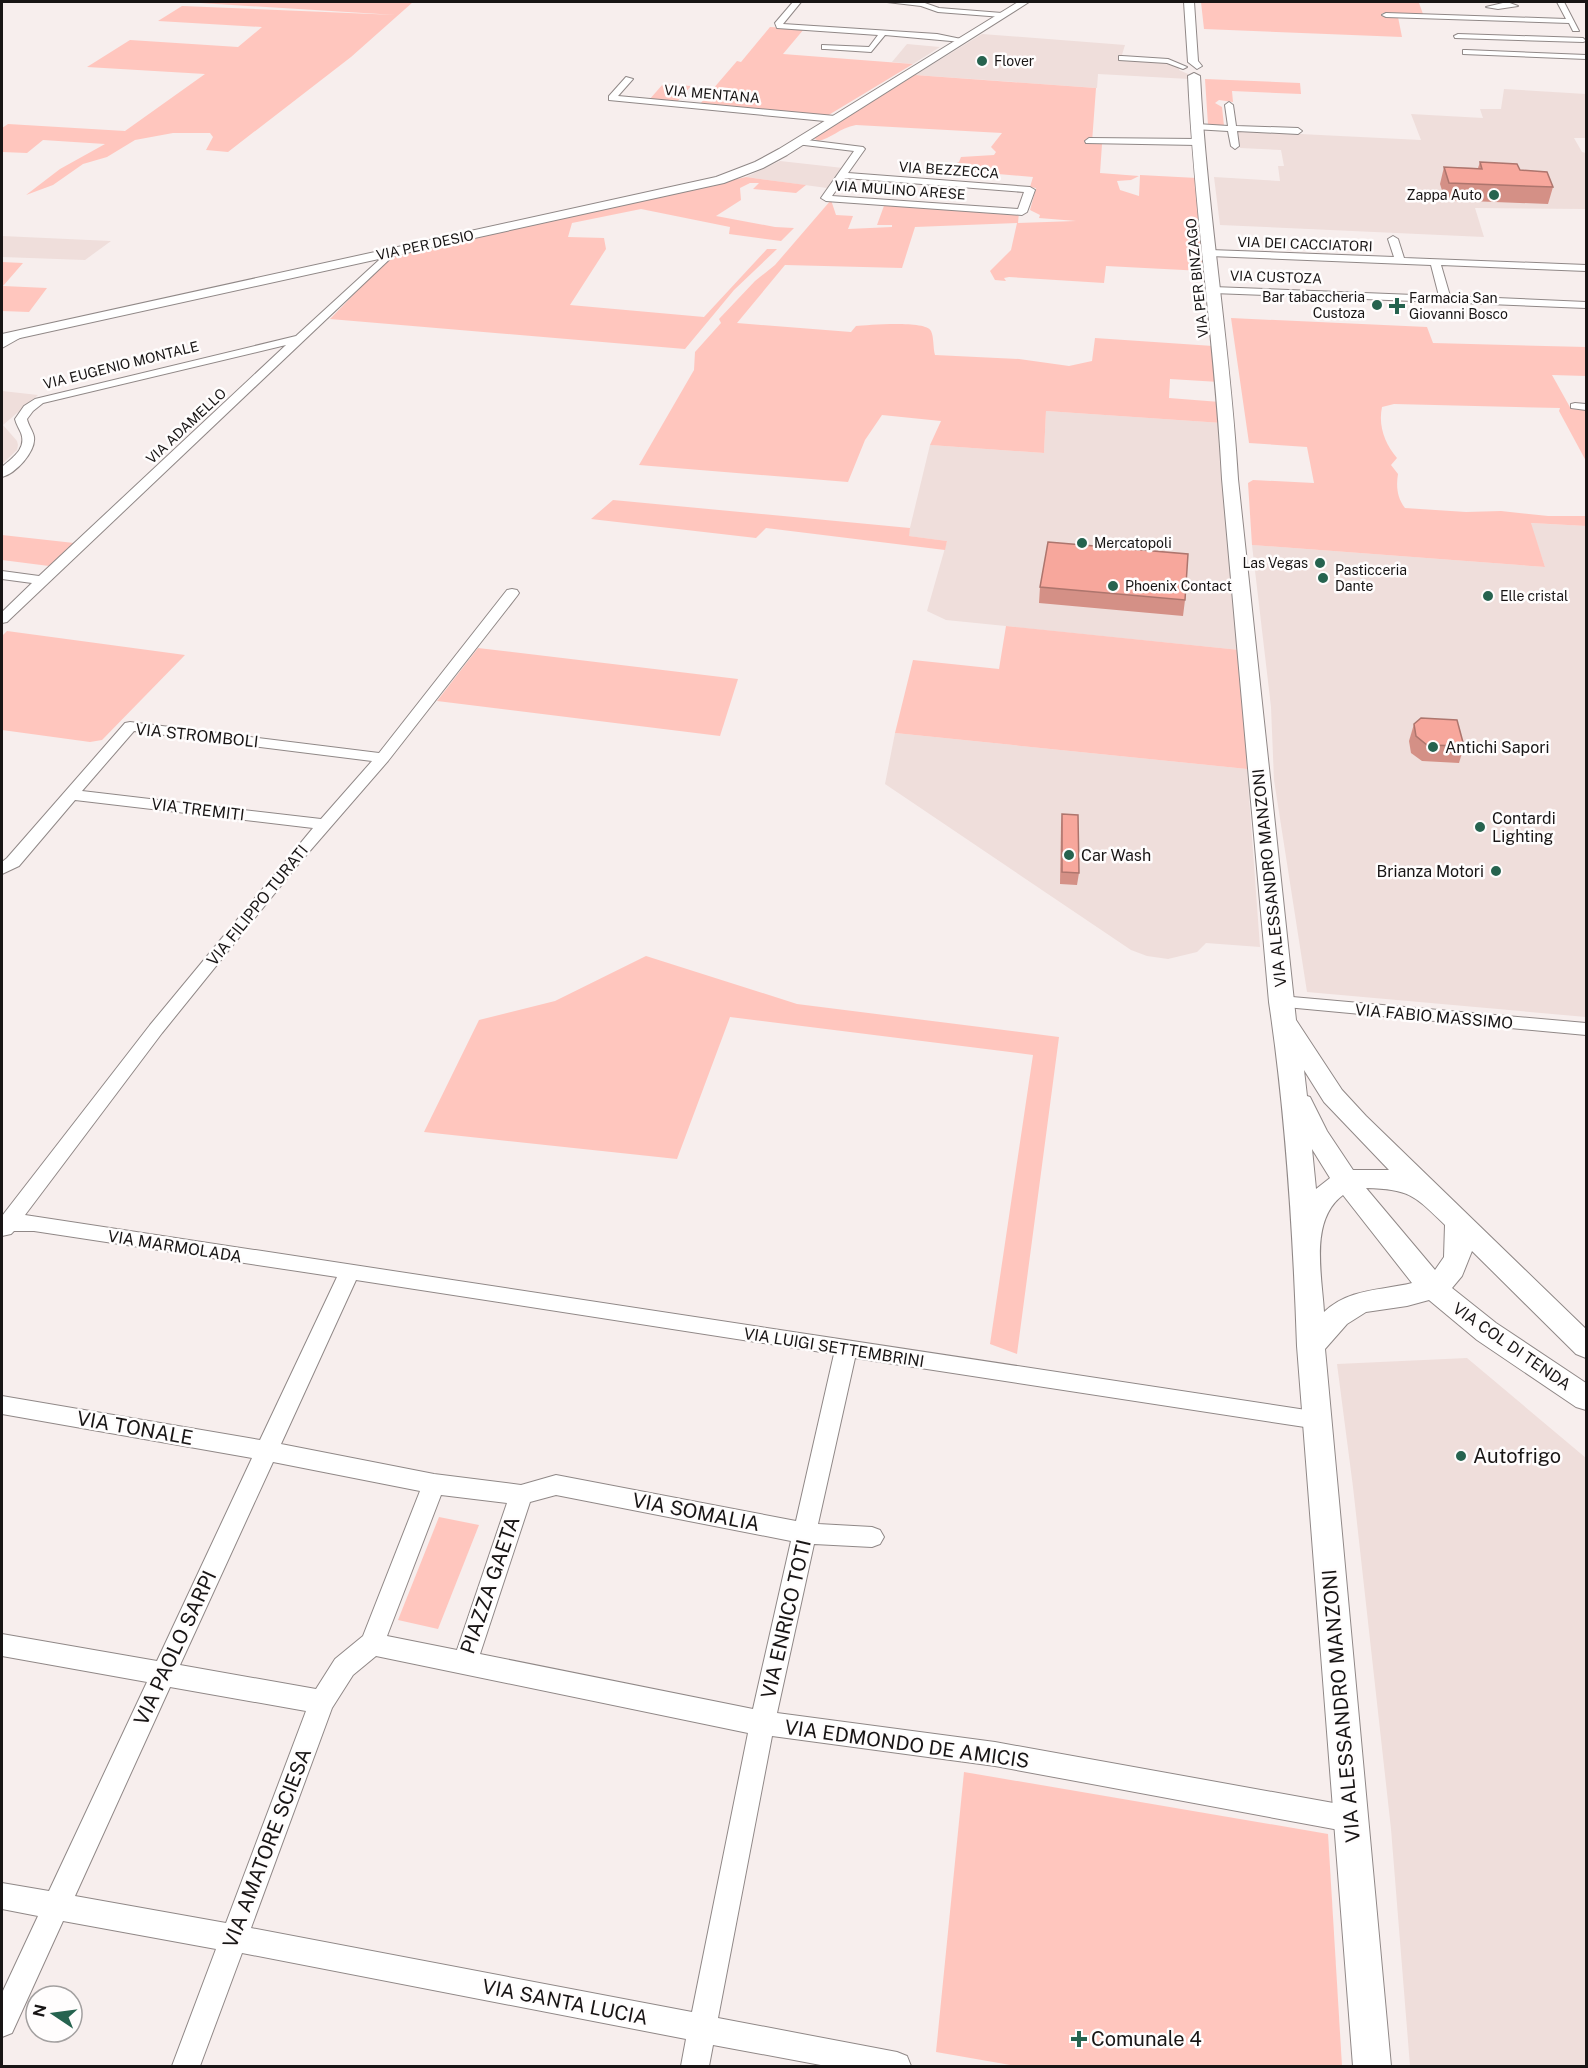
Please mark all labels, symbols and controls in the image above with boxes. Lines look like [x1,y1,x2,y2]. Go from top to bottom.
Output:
place label: Flover [994,53,1034,69]
marker: Flover [975,54,989,68]
street label: VIA MENTANA [664,82,761,106]
street label: VIA BEZZECCA [898,159,1000,181]
street label: VIA MULINO ARESE [834,177,966,203]
place label: Zappa Auto [1406,187,1482,203]
marker: Zappa Auto [1487,188,1501,202]
street label: VIA PER BINZAGO [1183,217,1211,339]
street label: VIA PER DESIO [375,227,475,263]
street label: VIA DEI CACCIATORI [1237,234,1373,254]
street label: VIA CUSTOZA [1230,267,1322,287]
place label: Bar tabaccheria Custoza [1262,289,1365,321]
place label: Farmacia San Giovanni Bosco [1409,290,1508,322]
marker: Bar tabaccheria Custoza [1370,298,1384,312]
marker: Farmacia San Giovanni Bosco [1390,299,1404,313]
street label: VIA EUGENIO MONTALE [42,338,200,392]
street label: VIA ADAMELLO [143,385,229,467]
place label: Mercatopoli [1094,535,1172,551]
marker: Mercatopoli [1075,536,1089,550]
place label: Las Vegas [1242,555,1308,571]
marker: Las Vegas [1313,556,1327,570]
place label: Pasticceria Dante [1335,562,1407,594]
marker: Pasticceria Dante [1316,571,1330,585]
place label: Phoenix Contact [1125,578,1232,594]
marker: Phoenix Contact [1106,579,1120,593]
place label: Elle cristal [1500,588,1568,604]
marker: Elle cristal [1481,589,1495,603]
street label: VIA STROMBOLI [135,720,259,751]
place label: Antichi Sapori [1445,738,1549,757]
marker: Antichi Sapori [1426,740,1440,754]
street label: VIA ALESSANDRO MANZONI [1249,768,1290,988]
street label: VIA TREMITI [150,794,246,825]
place label: Contardi Lighting [1492,809,1556,846]
marker: Contardi Lighting [1473,820,1487,834]
street label: VIA FILIPPO TURATI [203,841,312,970]
place label: Car Wash [1081,846,1151,865]
marker: Car Wash [1062,848,1076,862]
place label: Brianza Motori [1376,862,1484,881]
marker: Brianza Motori [1489,864,1503,878]
street label: VIA FABIO MASSIMO [1354,1000,1514,1033]
street label: VIA MARMOLADA [106,1227,243,1266]
street label: VIA COL DI TENDA [1449,1299,1574,1394]
street label: VIA LUIGI SETTEMBRINI [742,1324,926,1371]
street label: VIA TONALE [75,1406,195,1450]
place label: Autofrigo [1473,1444,1561,1468]
marker: Autofrigo [1454,1449,1468,1463]
street label: VIA SOMALIA [630,1488,762,1536]
street label: PIAZZA GAETA [455,1513,525,1657]
street label: VIA ENRICO TOTI [756,1537,816,1701]
street label: VIA PAOLO SARPI [129,1567,221,1729]
street label: VIA ALESSANDRO MANZONI [1317,1568,1365,1844]
street label: VIA EDMONDO DE AMICIS [783,1715,1031,1773]
street label: VIA AMATORE SCIESA [218,1745,316,1951]
street label: VIA SANTA LUCIA [480,1974,650,2030]
north arrow [24,1984,84,2044]
text: N [29,2003,51,2019]
place label: Comunale 4 [1091,2027,1202,2051]
marker: Comunale 4 [1072,2032,1086,2046]

